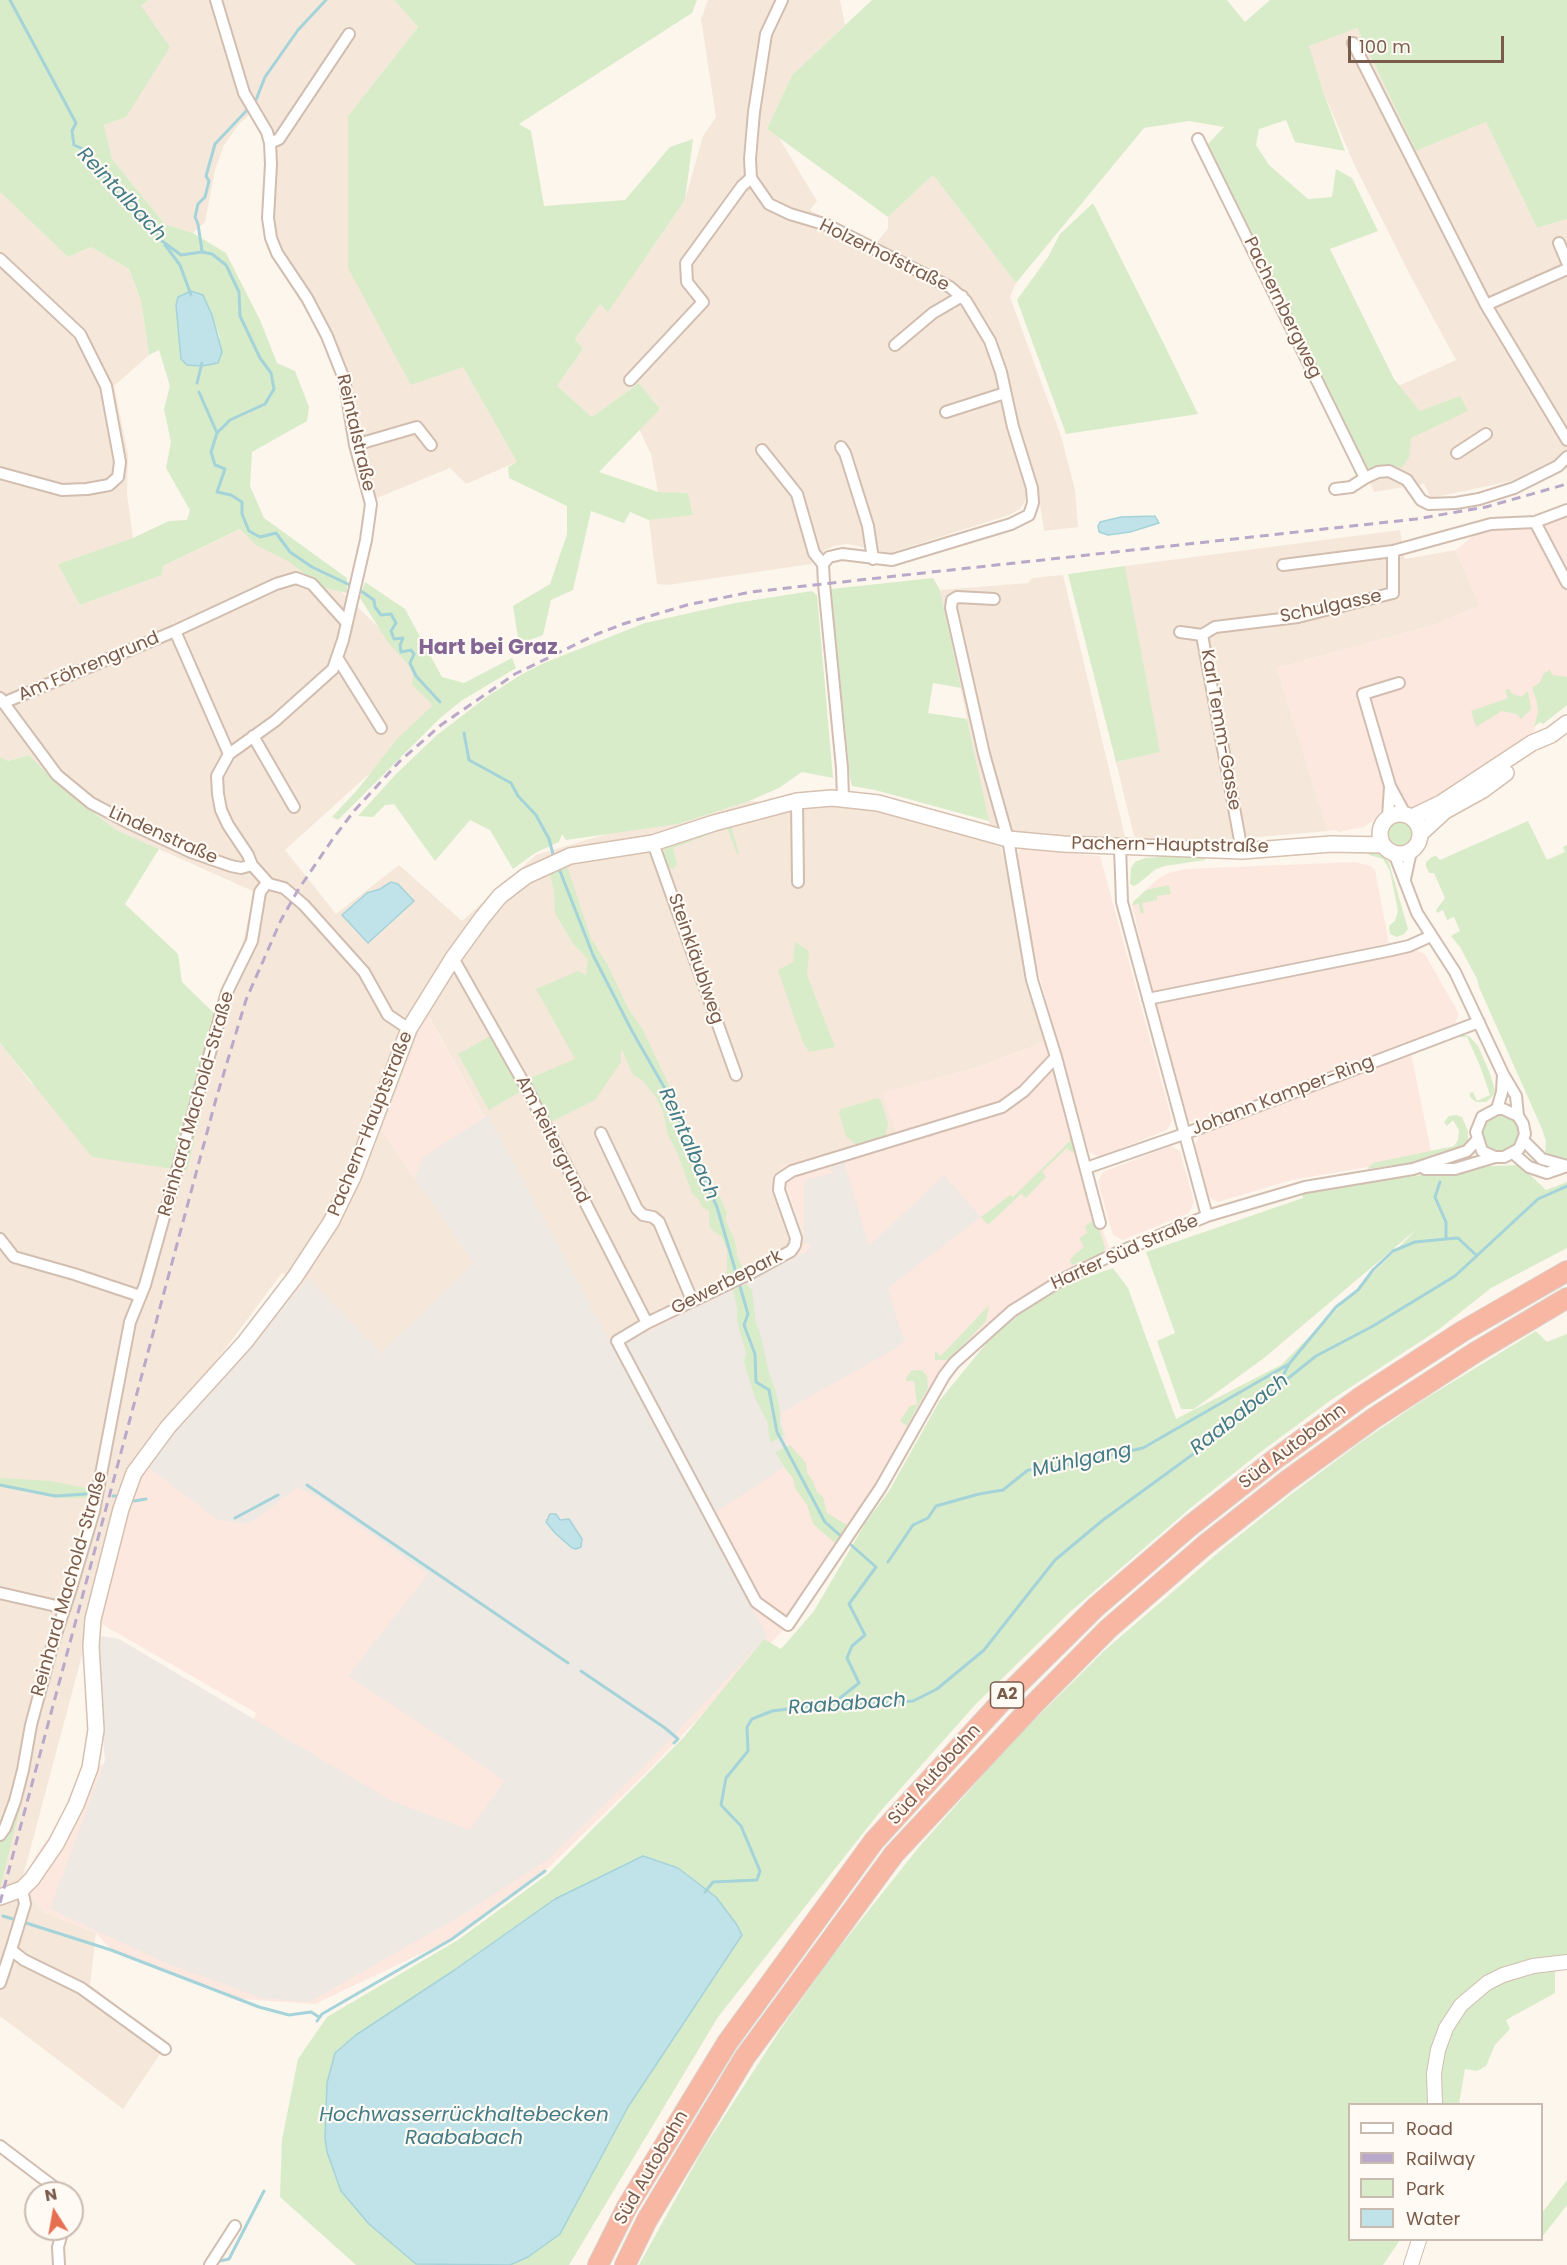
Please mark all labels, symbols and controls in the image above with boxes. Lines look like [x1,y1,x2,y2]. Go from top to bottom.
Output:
scale bar [1351,24,1507,62]
text: 100 m [1359,34,1411,59]
water label: Reintalbach [71,143,171,247]
street label: Holzerhofstraße [816,215,952,297]
street label: Pachernbergweg [1238,234,1326,382]
street label: Reintalstraße [331,372,379,494]
street label: Schulgasse [1278,586,1384,628]
street label: Am Föhrengrund [15,628,163,706]
district label: Hart bei Graz [418,636,558,662]
street label: Karl Temm-Gasse [1195,648,1245,812]
street label: Lindenstraße [105,802,221,870]
street label: Pachern-Hauptstraße [1071,833,1269,859]
street label: Steinkläublweg [663,891,727,1027]
street label: Reinhard Machold-Straße [155,989,239,1219]
street label: Pachern-Hauptstraße [324,1028,418,1220]
street label: Johann Kamper-Ring [1189,1051,1377,1141]
street label: Am Reitergrund [510,1072,594,1208]
water label: Reintalbach [653,1084,723,1204]
street label: Harter Süd Straße [1048,1211,1202,1295]
street label: Gewerbepark [668,1246,786,1320]
water label: Raababach [1186,1369,1294,1461]
street label: Süd Autobahn [1235,1400,1351,1494]
water label: Mühlgang [1030,1439,1134,1483]
street label: Reinhard Machold-Straße [28,1469,112,1699]
road number: A2 [990,1682,1024,1708]
water label: Raababach [787,1689,907,1721]
street label: Süd Autobahn [884,1720,986,1830]
legend [1348,2103,1543,2241]
water label: Hochwasserrückhaltebecken Raababach [319,2104,609,2151]
street label: Süd Autobahn [611,2107,693,2229]
text: Road [1406,2116,1453,2141]
text: Railway [1406,2146,1475,2171]
text: Park [1406,2176,1445,2201]
north arrow [24,2181,84,2241]
text: N [43,2182,59,2207]
text: Water [1406,2206,1460,2231]

